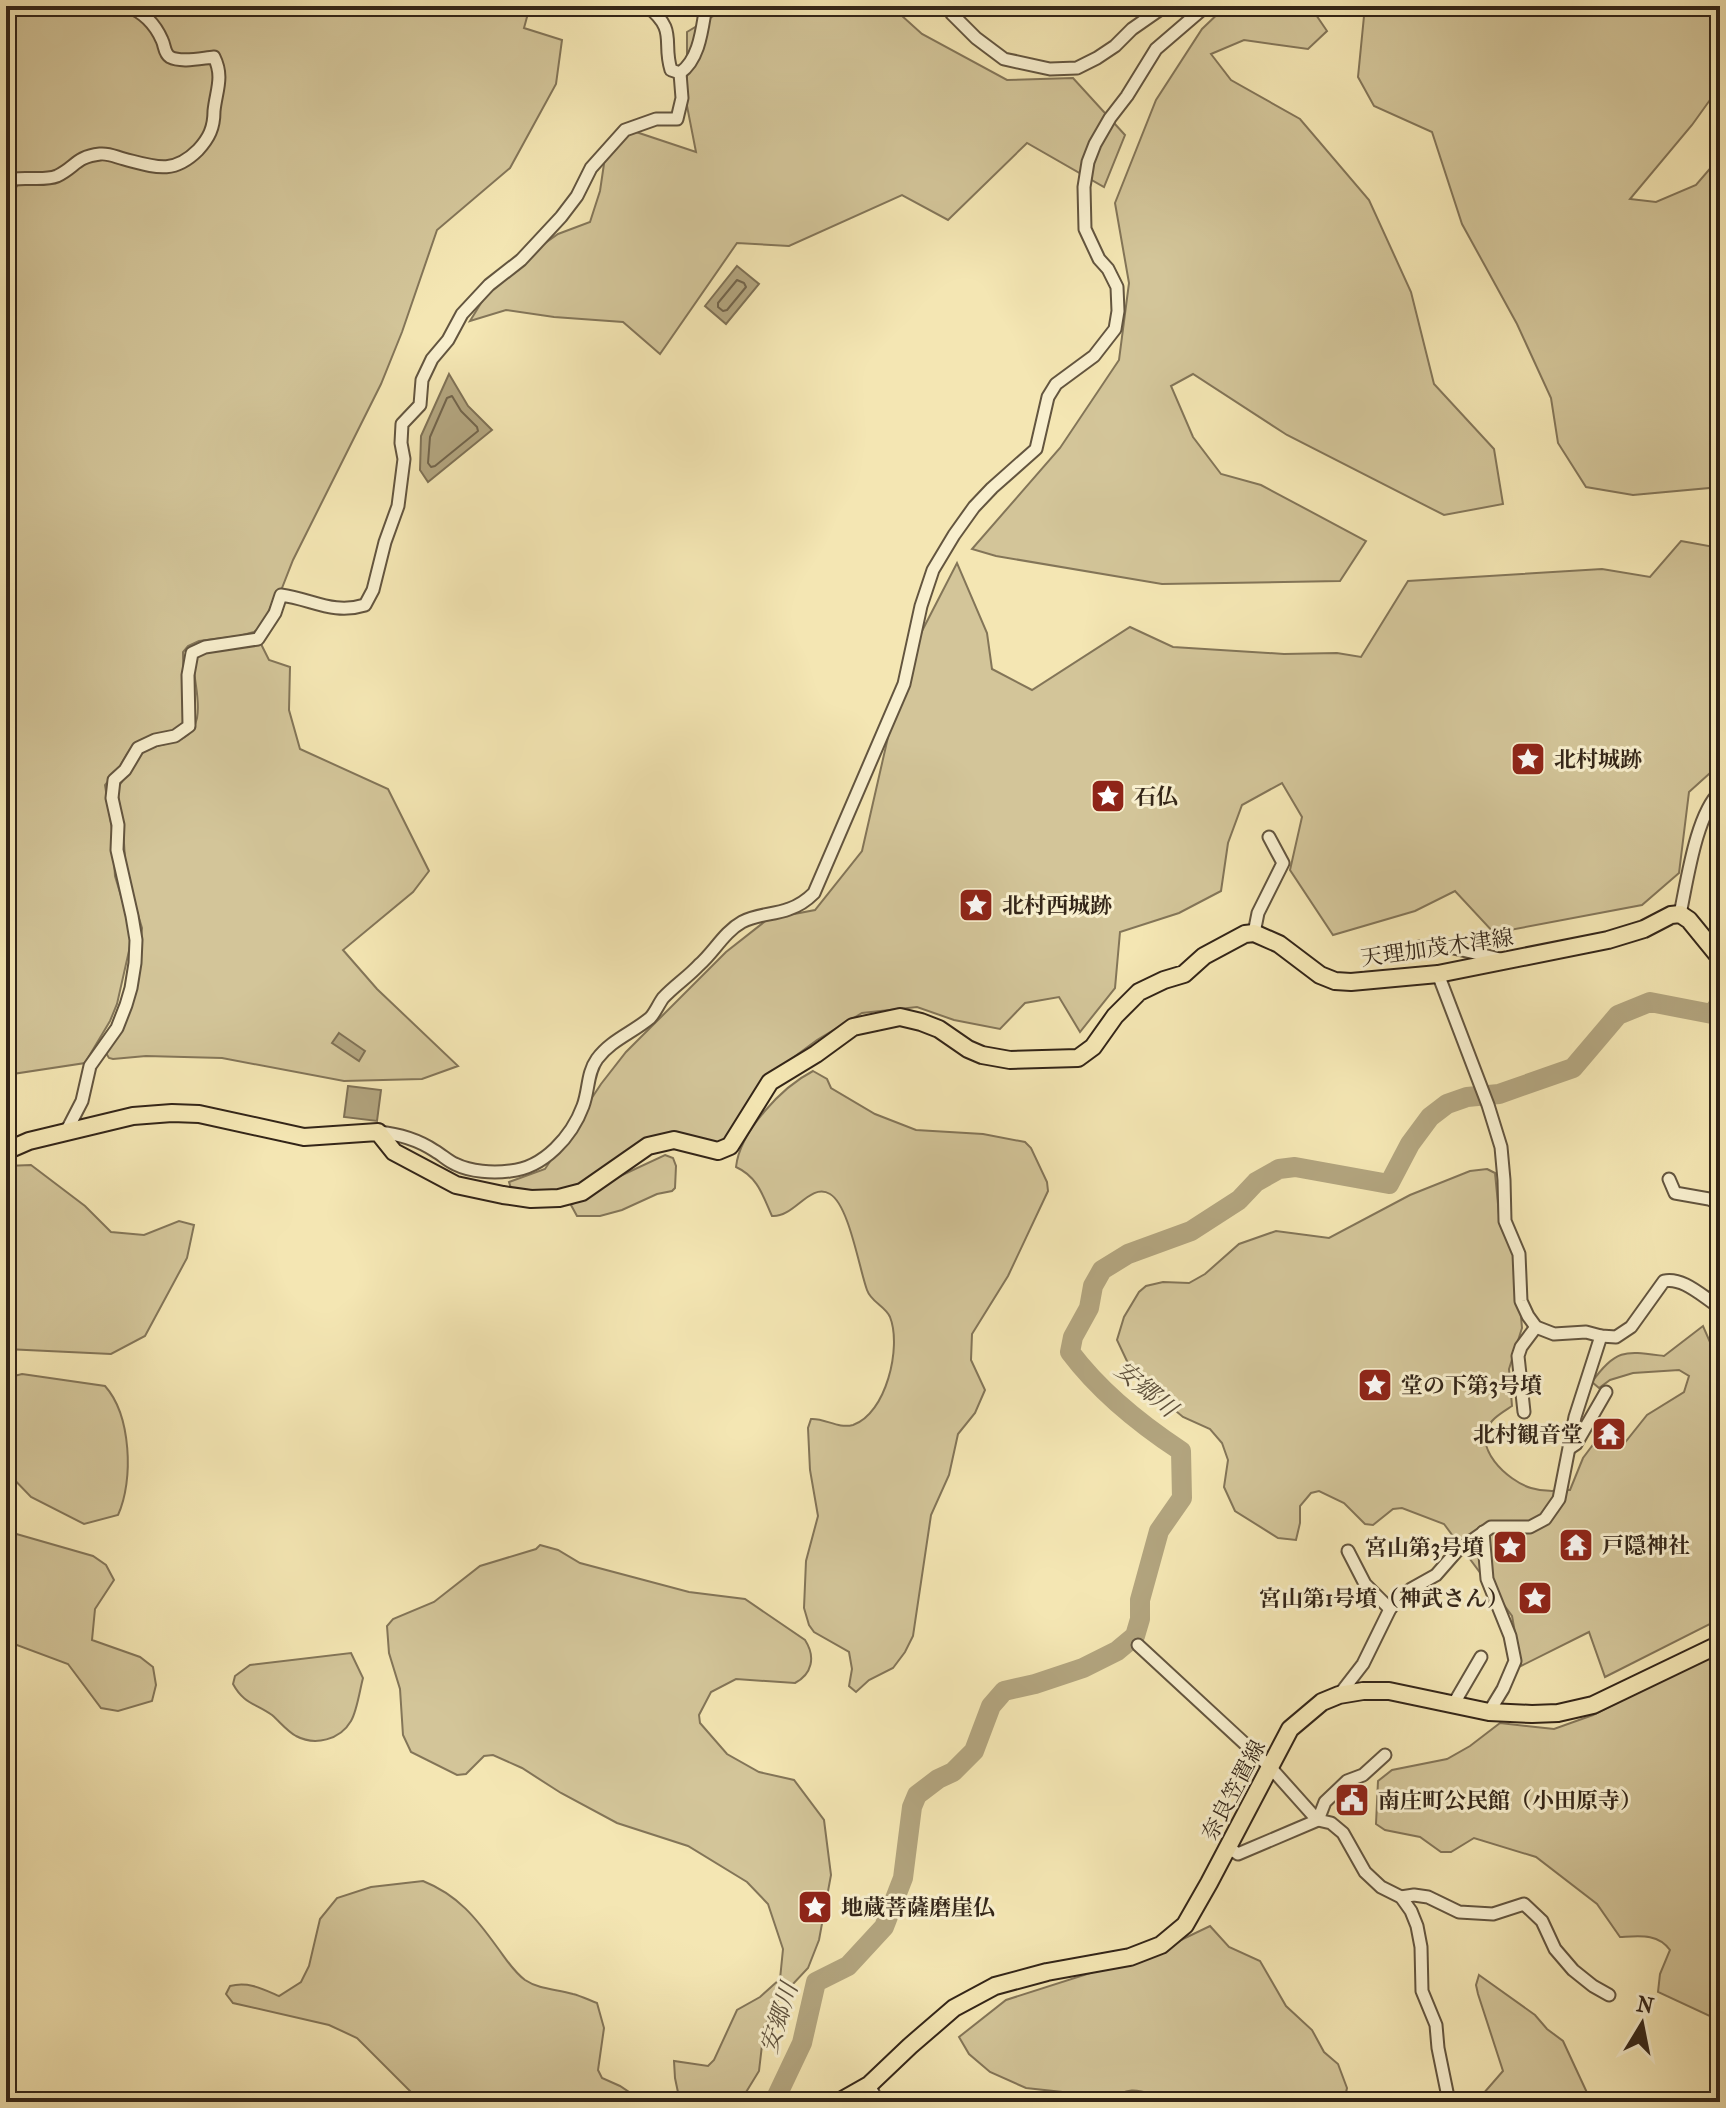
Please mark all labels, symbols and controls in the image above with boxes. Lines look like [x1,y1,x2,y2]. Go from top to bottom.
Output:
place icon: 北村城跡 [1509,740,1547,778]
place label: 北村城跡 [1554,747,1642,773]
place icon: 石仏 [1089,777,1127,815]
place label: 石仏 [1134,784,1178,810]
place icon: 北村西城跡 [957,886,995,924]
place label: 北村西城跡 [1002,893,1112,919]
street label: 天理加茂木津線 [1359,924,1515,972]
water label: 安郷川 [1109,1355,1185,1425]
place icon: 堂の下第3号墳 [1356,1366,1394,1404]
place label: 堂の下第3号墳 [1401,1373,1542,1399]
temple icon: 北村観音堂 [1590,1415,1628,1453]
place label: 北村観音堂 [1473,1422,1583,1448]
temple icon: 戸隠神社 [1557,1526,1595,1564]
place icon: 宮山第3号墳 [1491,1528,1529,1566]
place label: 戸隠神社 [1602,1533,1690,1559]
place label: 宮山第3号墳 [1365,1535,1484,1561]
place icon: 宮山第1号墳（神武さん） [1516,1579,1554,1617]
place label: 宮山第1号墳（神武さん） [1259,1586,1509,1612]
street label: 奈良笠置線 [1197,1736,1271,1845]
public building icon: 南庄町公民館（小田原寺） [1333,1781,1371,1819]
place label: 南庄町公民館（小田原寺） [1378,1788,1642,1814]
place icon: 地蔵菩薩磨崖仏 [796,1888,834,1926]
place label: 地蔵菩薩磨崖仏 [841,1895,995,1921]
water label: 安郷川 [755,1977,804,2057]
north arrow [1602,1984,1682,2064]
text: N [1635,1991,1656,2020]

